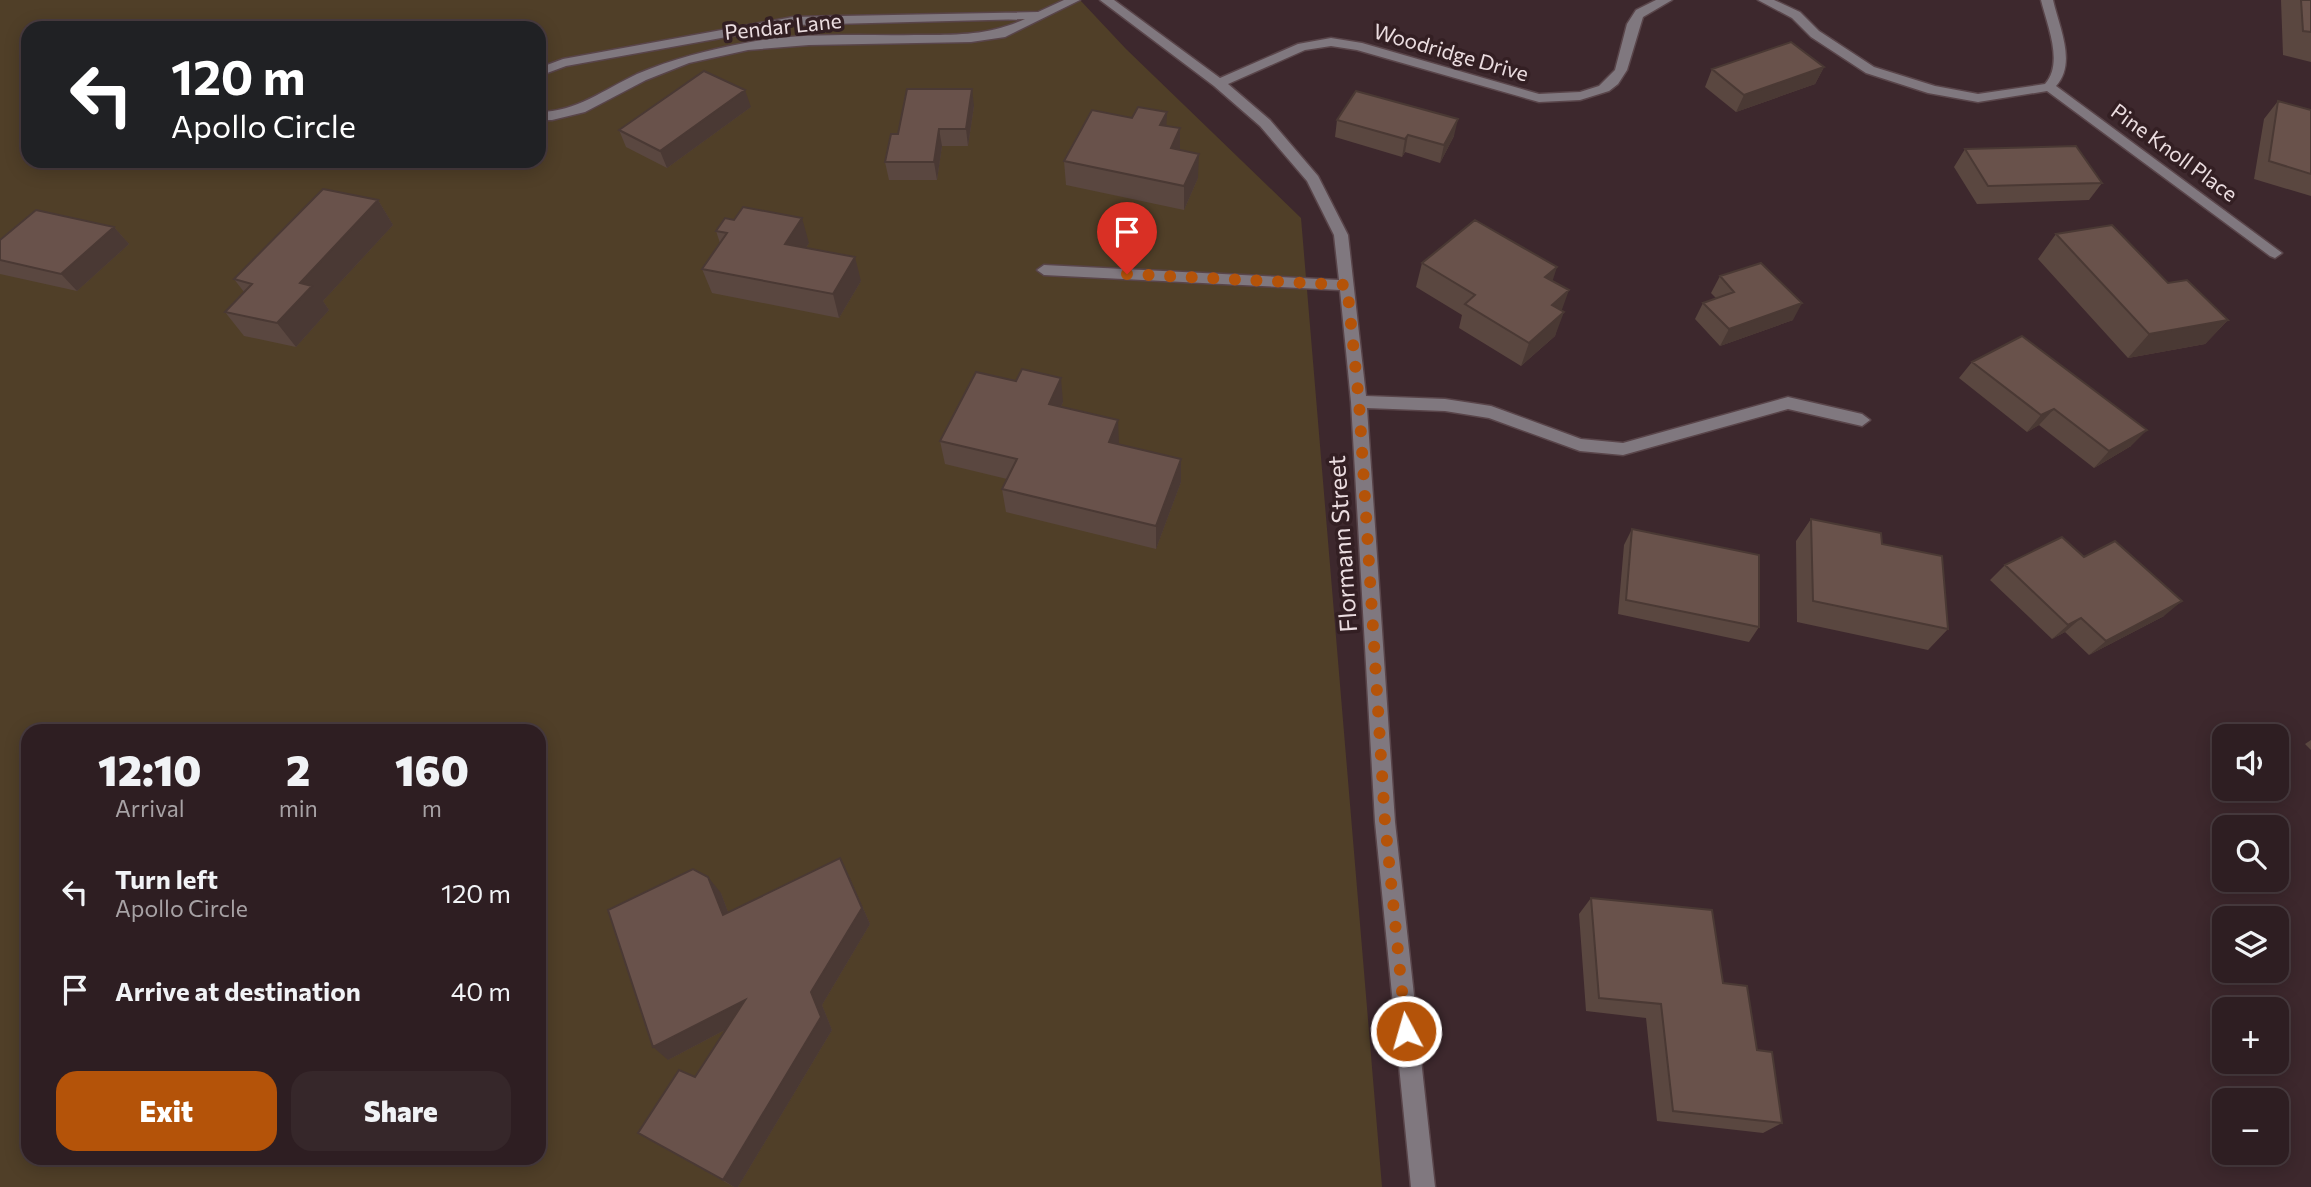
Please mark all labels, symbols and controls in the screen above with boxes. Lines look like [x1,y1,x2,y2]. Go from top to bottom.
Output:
street label: Pendar Lane [723,7,843,44]
street label: Woodridge Drive [1371,17,1532,86]
text: 120 m [171,45,305,105]
icon: left [56,49,147,140]
street label: Pine Knoll Place [2107,98,2243,206]
text: Apollo Circle [171,105,356,145]
pin [1097,202,1157,274]
icon: arrive [1108,213,1146,251]
street label: Flormann Street [1321,455,1362,634]
map controls [2212,724,2289,1165]
button: sound [2212,724,2289,801]
text: 12:10 [98,743,202,795]
text: 2 [286,743,310,795]
text: 160 [395,743,469,795]
text: Arrival [115,794,185,822]
text: min [279,794,318,822]
text: m [422,794,442,822]
button: search [2212,815,2289,892]
text: Turn left [115,863,218,894]
icon: left [56,873,94,911]
text: 120 m [441,877,511,908]
text: Apollo Circle [115,894,248,922]
button: layers [2212,906,2289,983]
icon: arrive [56,971,94,1009]
text: Arrive at destination [115,975,361,1006]
text: 40 m [451,975,511,1006]
position arrow [1369,994,1443,1068]
button: + [2212,997,2289,1074]
button: Exit [56,1071,277,1151]
button: Share [291,1071,511,1151]
button: − [2212,1088,2289,1165]

